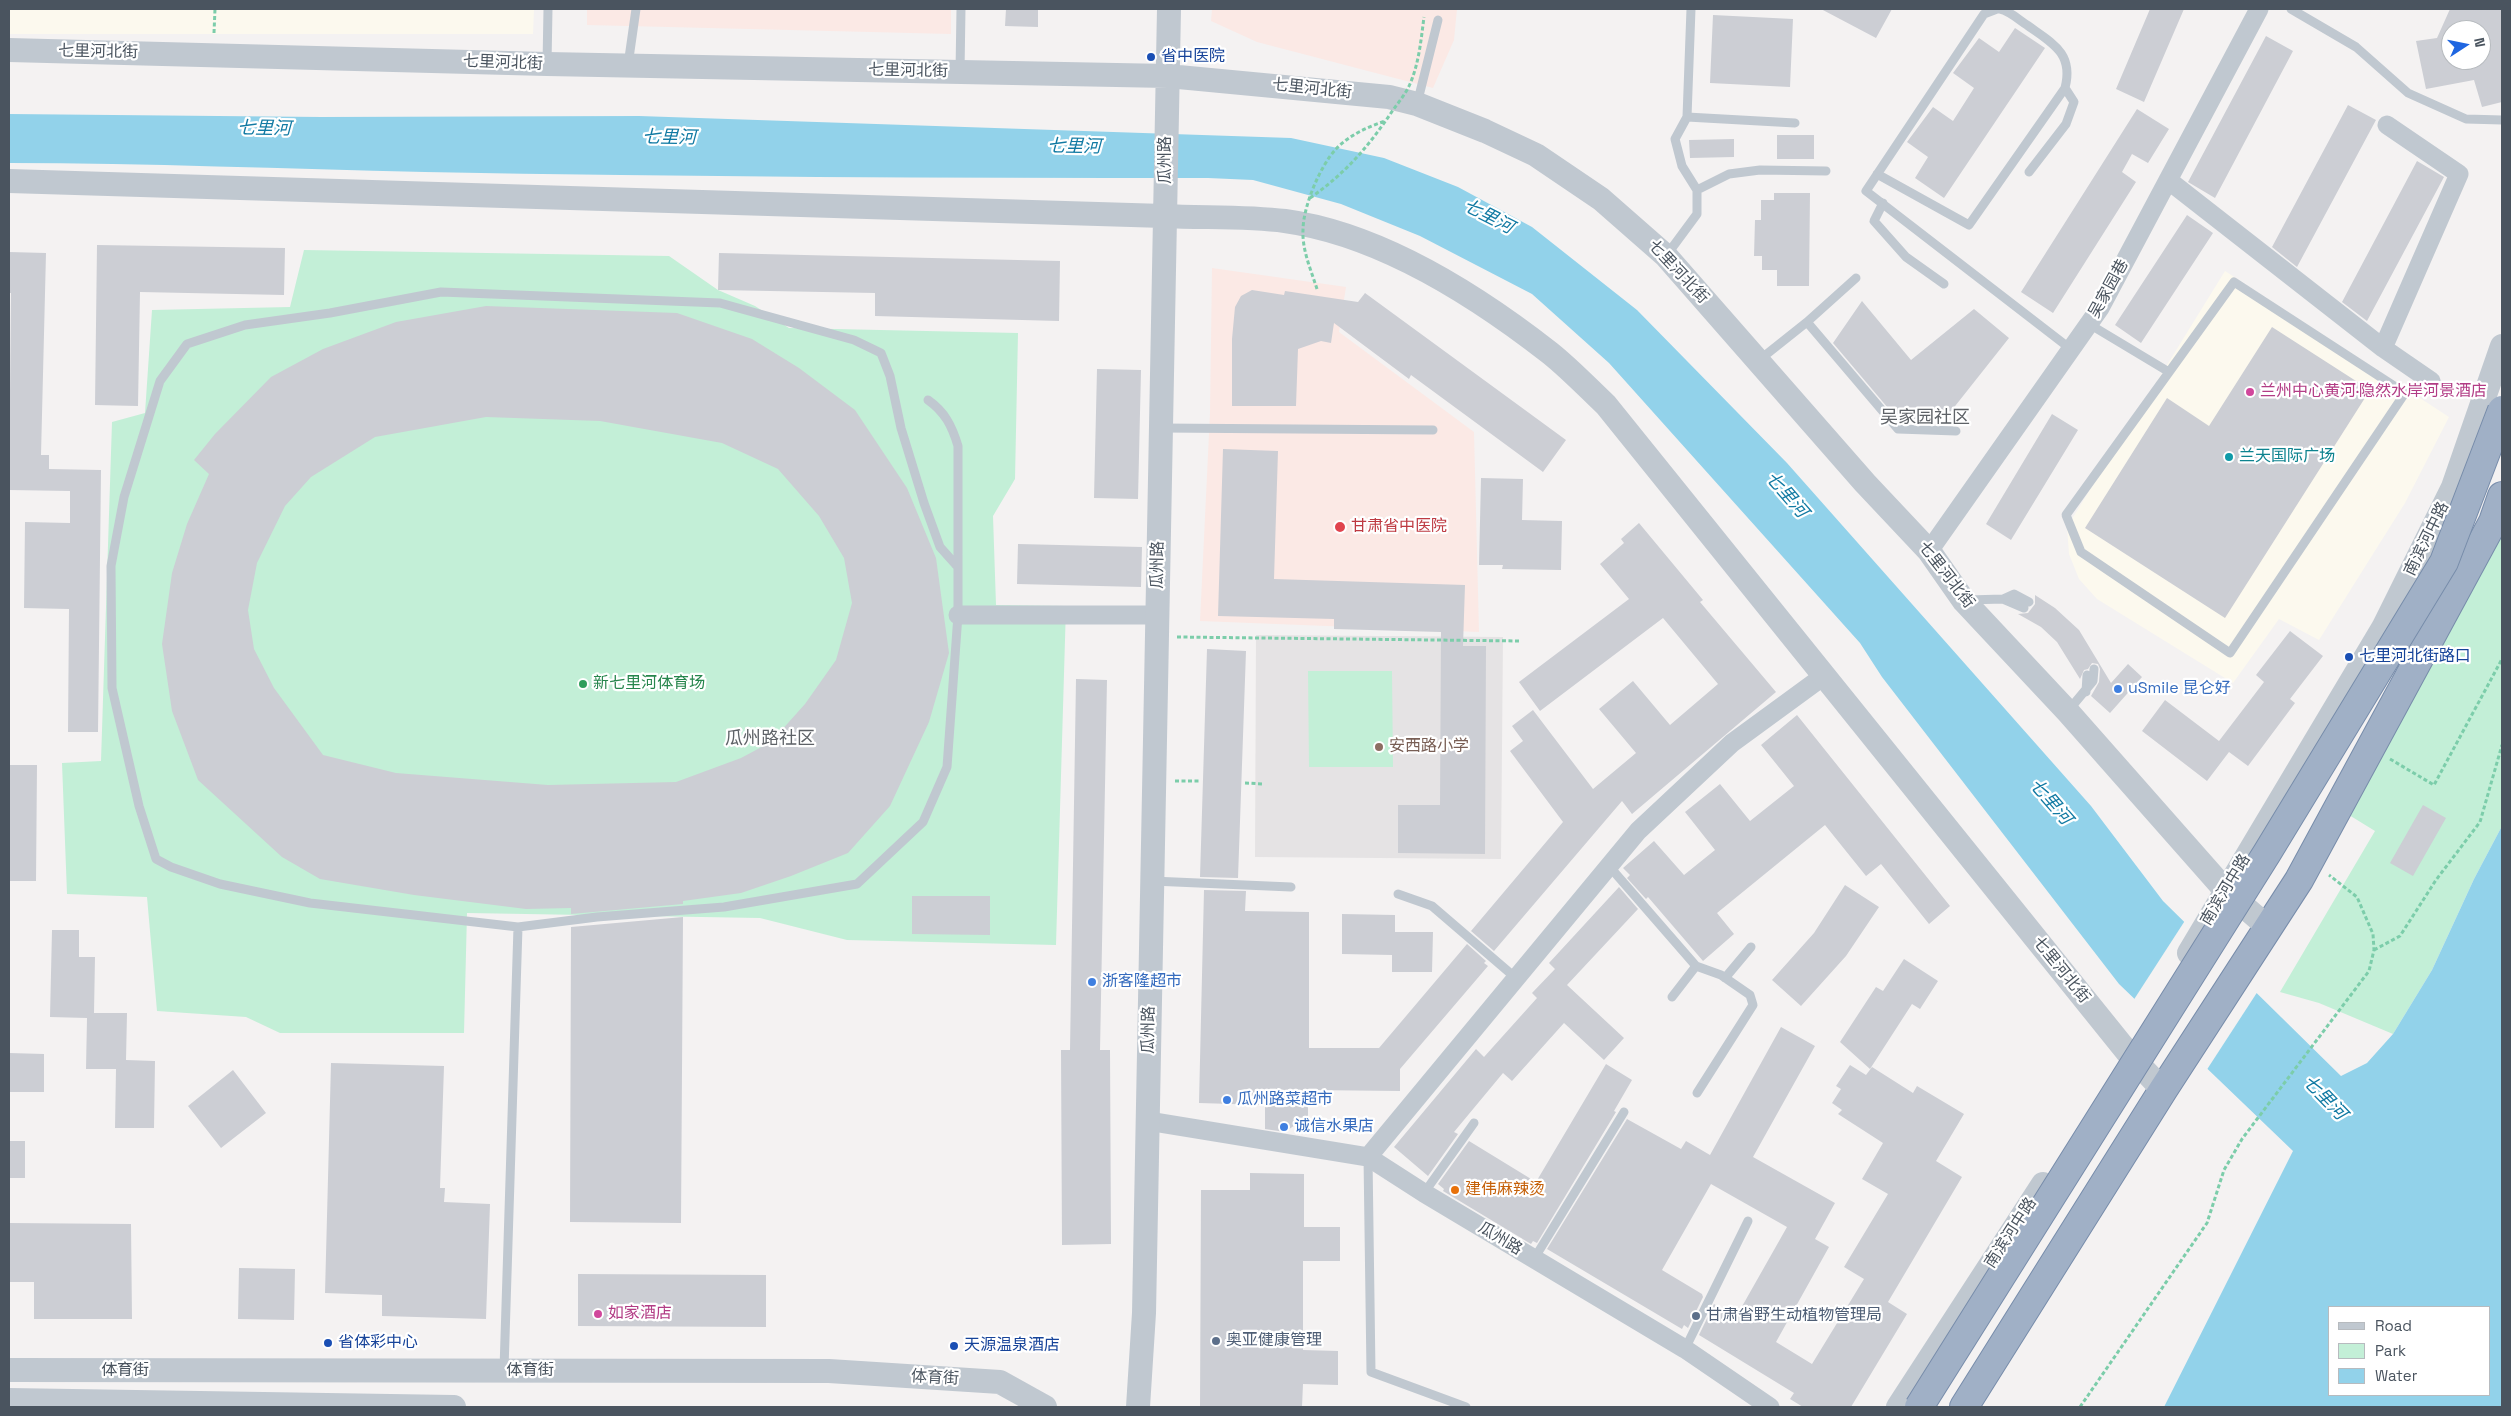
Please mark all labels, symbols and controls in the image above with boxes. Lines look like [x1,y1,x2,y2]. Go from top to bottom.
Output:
north arrow [2441,20,2491,70]
text: N [2470,36,2489,49]
street label: 七里河北街 [58,42,138,62]
place label: 省中医院 [1161,47,1225,67]
marker: 省中医院 [1145,51,1157,63]
street label: 七里河北街 [463,52,543,74]
street label: 七里河北街 [868,61,948,81]
street label: 七里河北街 [1271,75,1353,103]
water label: 七里河 [237,118,291,140]
water label: 七里河 [642,127,696,149]
water label: 七里河 [1047,136,1101,158]
street label: 瓜州路 [1156,136,1176,184]
water label: 七里河 [1459,195,1517,239]
street label: 七里河北街 [1644,236,1712,308]
street label: 吴家园巷 [2085,256,2133,322]
place label: 兰州中心黄河·隐然水岸河景酒店 [2260,382,2487,402]
marker: 兰州中心黄河·隐然水岸河景酒店 [2244,386,2256,398]
district label: 吴家园社区 [1880,407,1970,429]
place label: 兰天国际广场 [2239,447,2335,467]
marker: 兰天国际广场 [2223,451,2235,463]
water label: 七里河 [1760,468,1812,522]
street label: 南滨河中路 [2401,499,2453,579]
place label: 甘肃省中医院 [1351,517,1447,537]
marker: 甘肃省中医院 [1333,520,1347,534]
street label: 七里河北街 [1914,538,1978,612]
street label: 瓜州路 [1148,541,1168,589]
place label: 七里河北街路口 [2359,647,2471,667]
marker: 七里河北街路口 [2343,651,2355,663]
place label: 新七里河体育场 [593,674,705,694]
marker: 新七里河体育场 [577,678,589,690]
place label: uSmile 昆仑好 [2128,679,2231,699]
marker: uSmile 昆仑好 [2112,683,2124,695]
district label: 瓜州路社区 [725,728,815,750]
place label: 安西路小学 [1389,737,1469,757]
marker: 安西路小学 [1373,741,1385,753]
water label: 七里河 [2024,775,2076,829]
street label: 南滨河中路 [2197,851,2255,929]
street label: 七里河北街 [2028,933,2094,1007]
place label: 浙客隆超市 [1102,972,1182,992]
marker: 浙客隆超市 [1086,976,1098,988]
street label: 瓜州路 [1139,1006,1159,1054]
water label: 七里河 [2297,1071,2351,1125]
place label: 瓜州路菜超市 [1237,1090,1333,1110]
marker: 瓜州路菜超市 [1221,1094,1233,1106]
place label: 诚信水果店 [1294,1117,1374,1137]
marker: 诚信水果店 [1278,1121,1290,1133]
place label: 建伟麻辣烫 [1465,1180,1545,1200]
marker: 建伟麻辣烫 [1449,1184,1461,1196]
street label: 南滨河中路 [1981,1194,2041,1272]
street label: 瓜州路 [1474,1218,1526,1260]
place label: 如家酒店 [608,1304,672,1324]
place label: 甘肃省野生动植物管理局 [1706,1306,1882,1326]
legend [2328,1306,2491,1396]
marker: 如家酒店 [592,1308,604,1320]
marker: 甘肃省野生动植物管理局 [1690,1310,1702,1322]
text: Road [2375,1316,2412,1335]
place label: 奥亚健康管理 [1226,1331,1322,1351]
place label: 省体彩中心 [338,1333,418,1353]
marker: 奥亚健康管理 [1210,1335,1222,1347]
place label: 天源温泉酒店 [964,1336,1060,1356]
marker: 省体彩中心 [322,1337,334,1349]
marker: 天源温泉酒店 [948,1340,960,1352]
text: Park [2375,1341,2406,1360]
street label: 体育街 [101,1361,149,1381]
street label: 体育街 [506,1361,554,1381]
text: Water [2375,1366,2417,1385]
street label: 体育街 [911,1367,959,1389]

